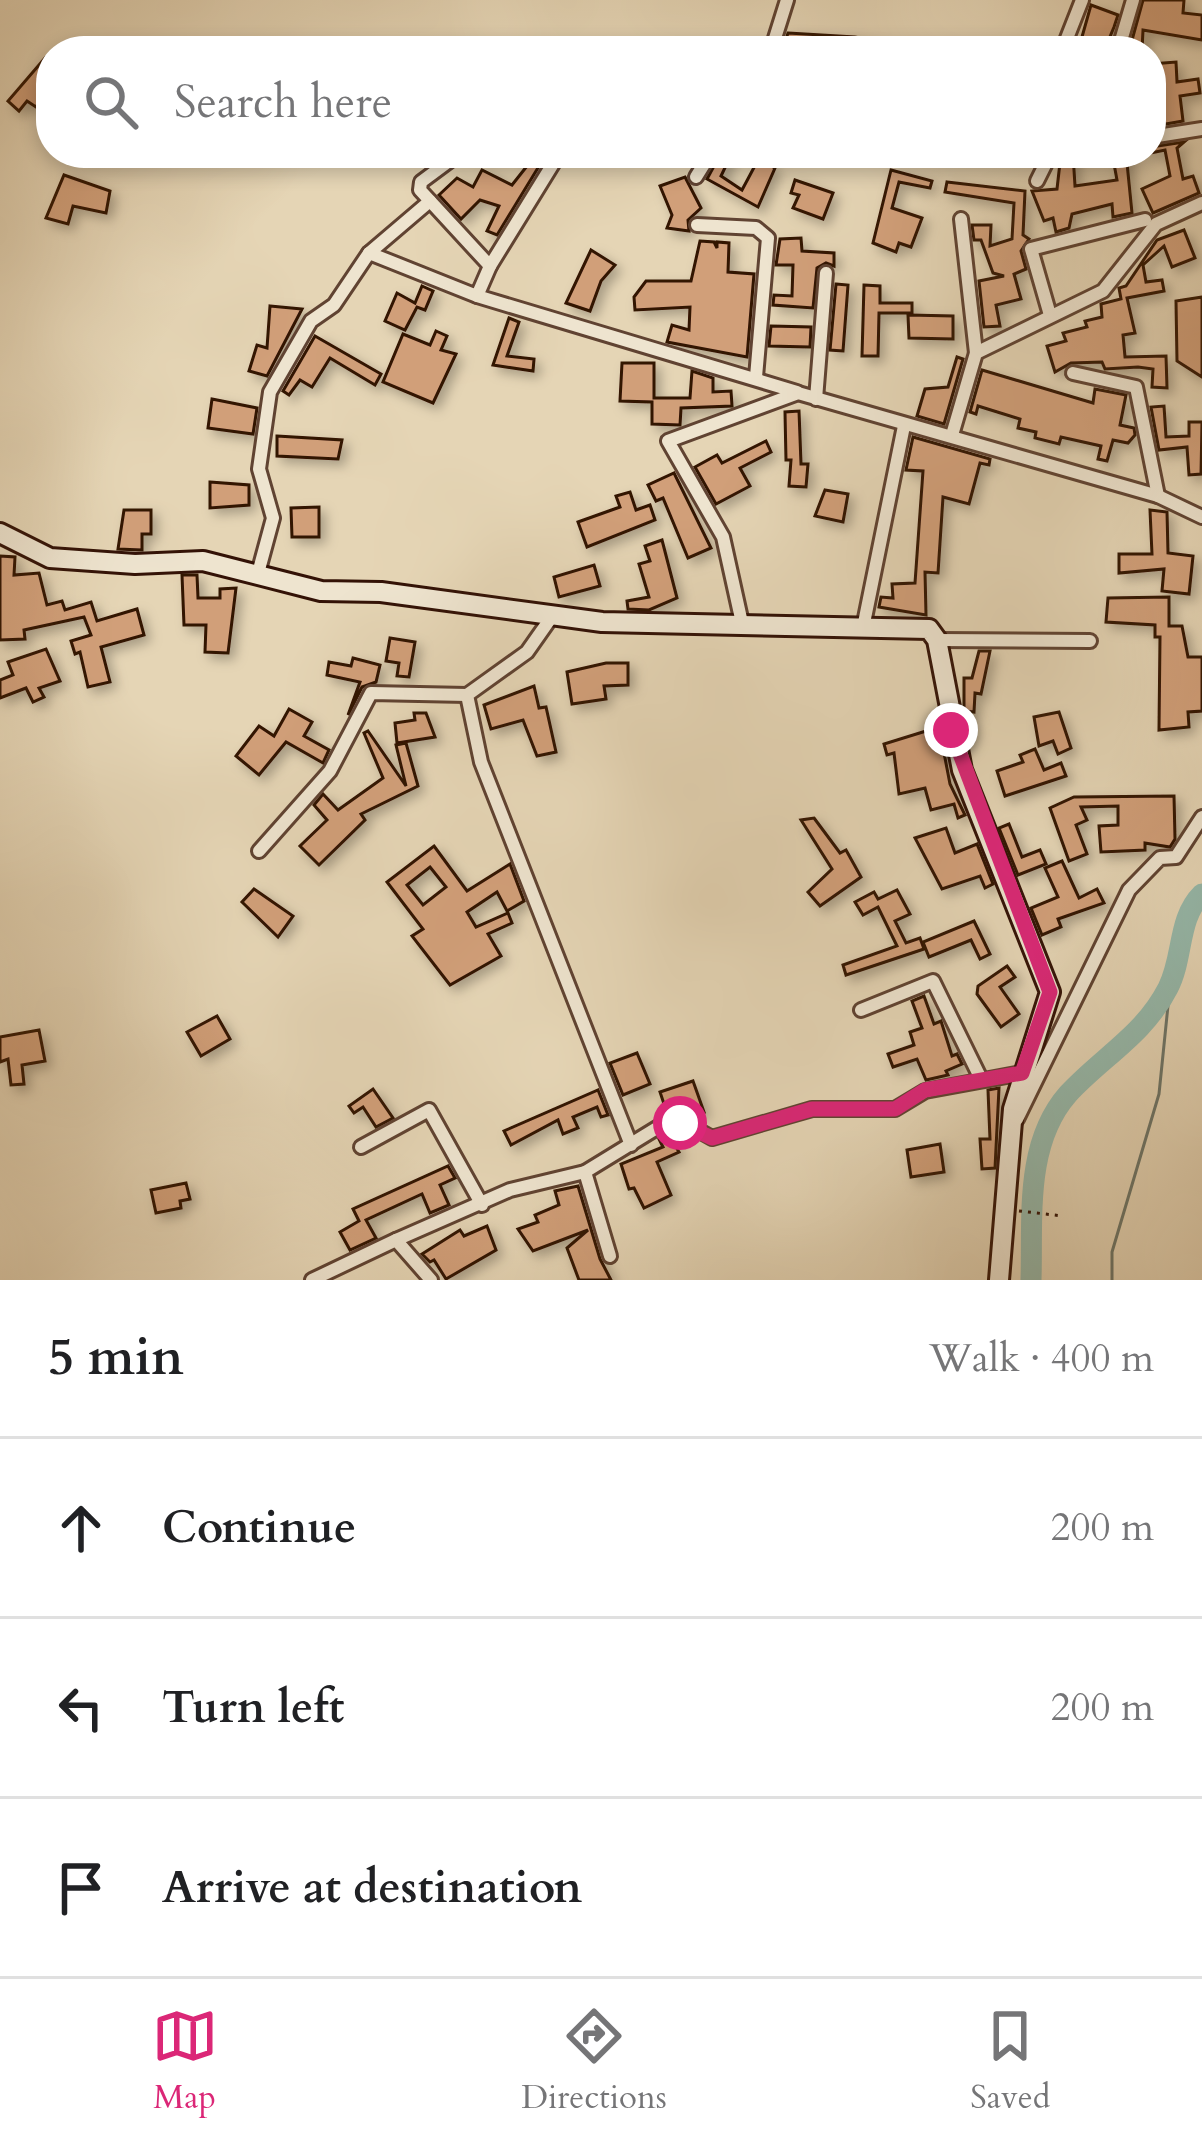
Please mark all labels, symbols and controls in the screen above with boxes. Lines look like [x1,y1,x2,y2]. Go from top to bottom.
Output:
search box [36,36,1166,168]
icon: search [78,69,144,135]
text: Search here [174,72,392,133]
route end [924,703,978,757]
route start [653,1096,707,1150]
text: 5 min [48,1323,184,1393]
text: Walk · 400 m [929,1332,1154,1385]
icon: ahead [48,1495,114,1561]
text: Continue [162,1497,356,1558]
text: 200 m [1051,1501,1154,1554]
icon: left [48,1675,114,1741]
text: Turn left [162,1677,344,1738]
text: 200 m [1051,1681,1154,1734]
icon: arrive [48,1855,114,1921]
text: Arrive at destination [162,1857,582,1918]
tab: Map [152,2003,218,2120]
tab: Directions [521,2003,667,2120]
tab: Saved [970,2003,1050,2120]

